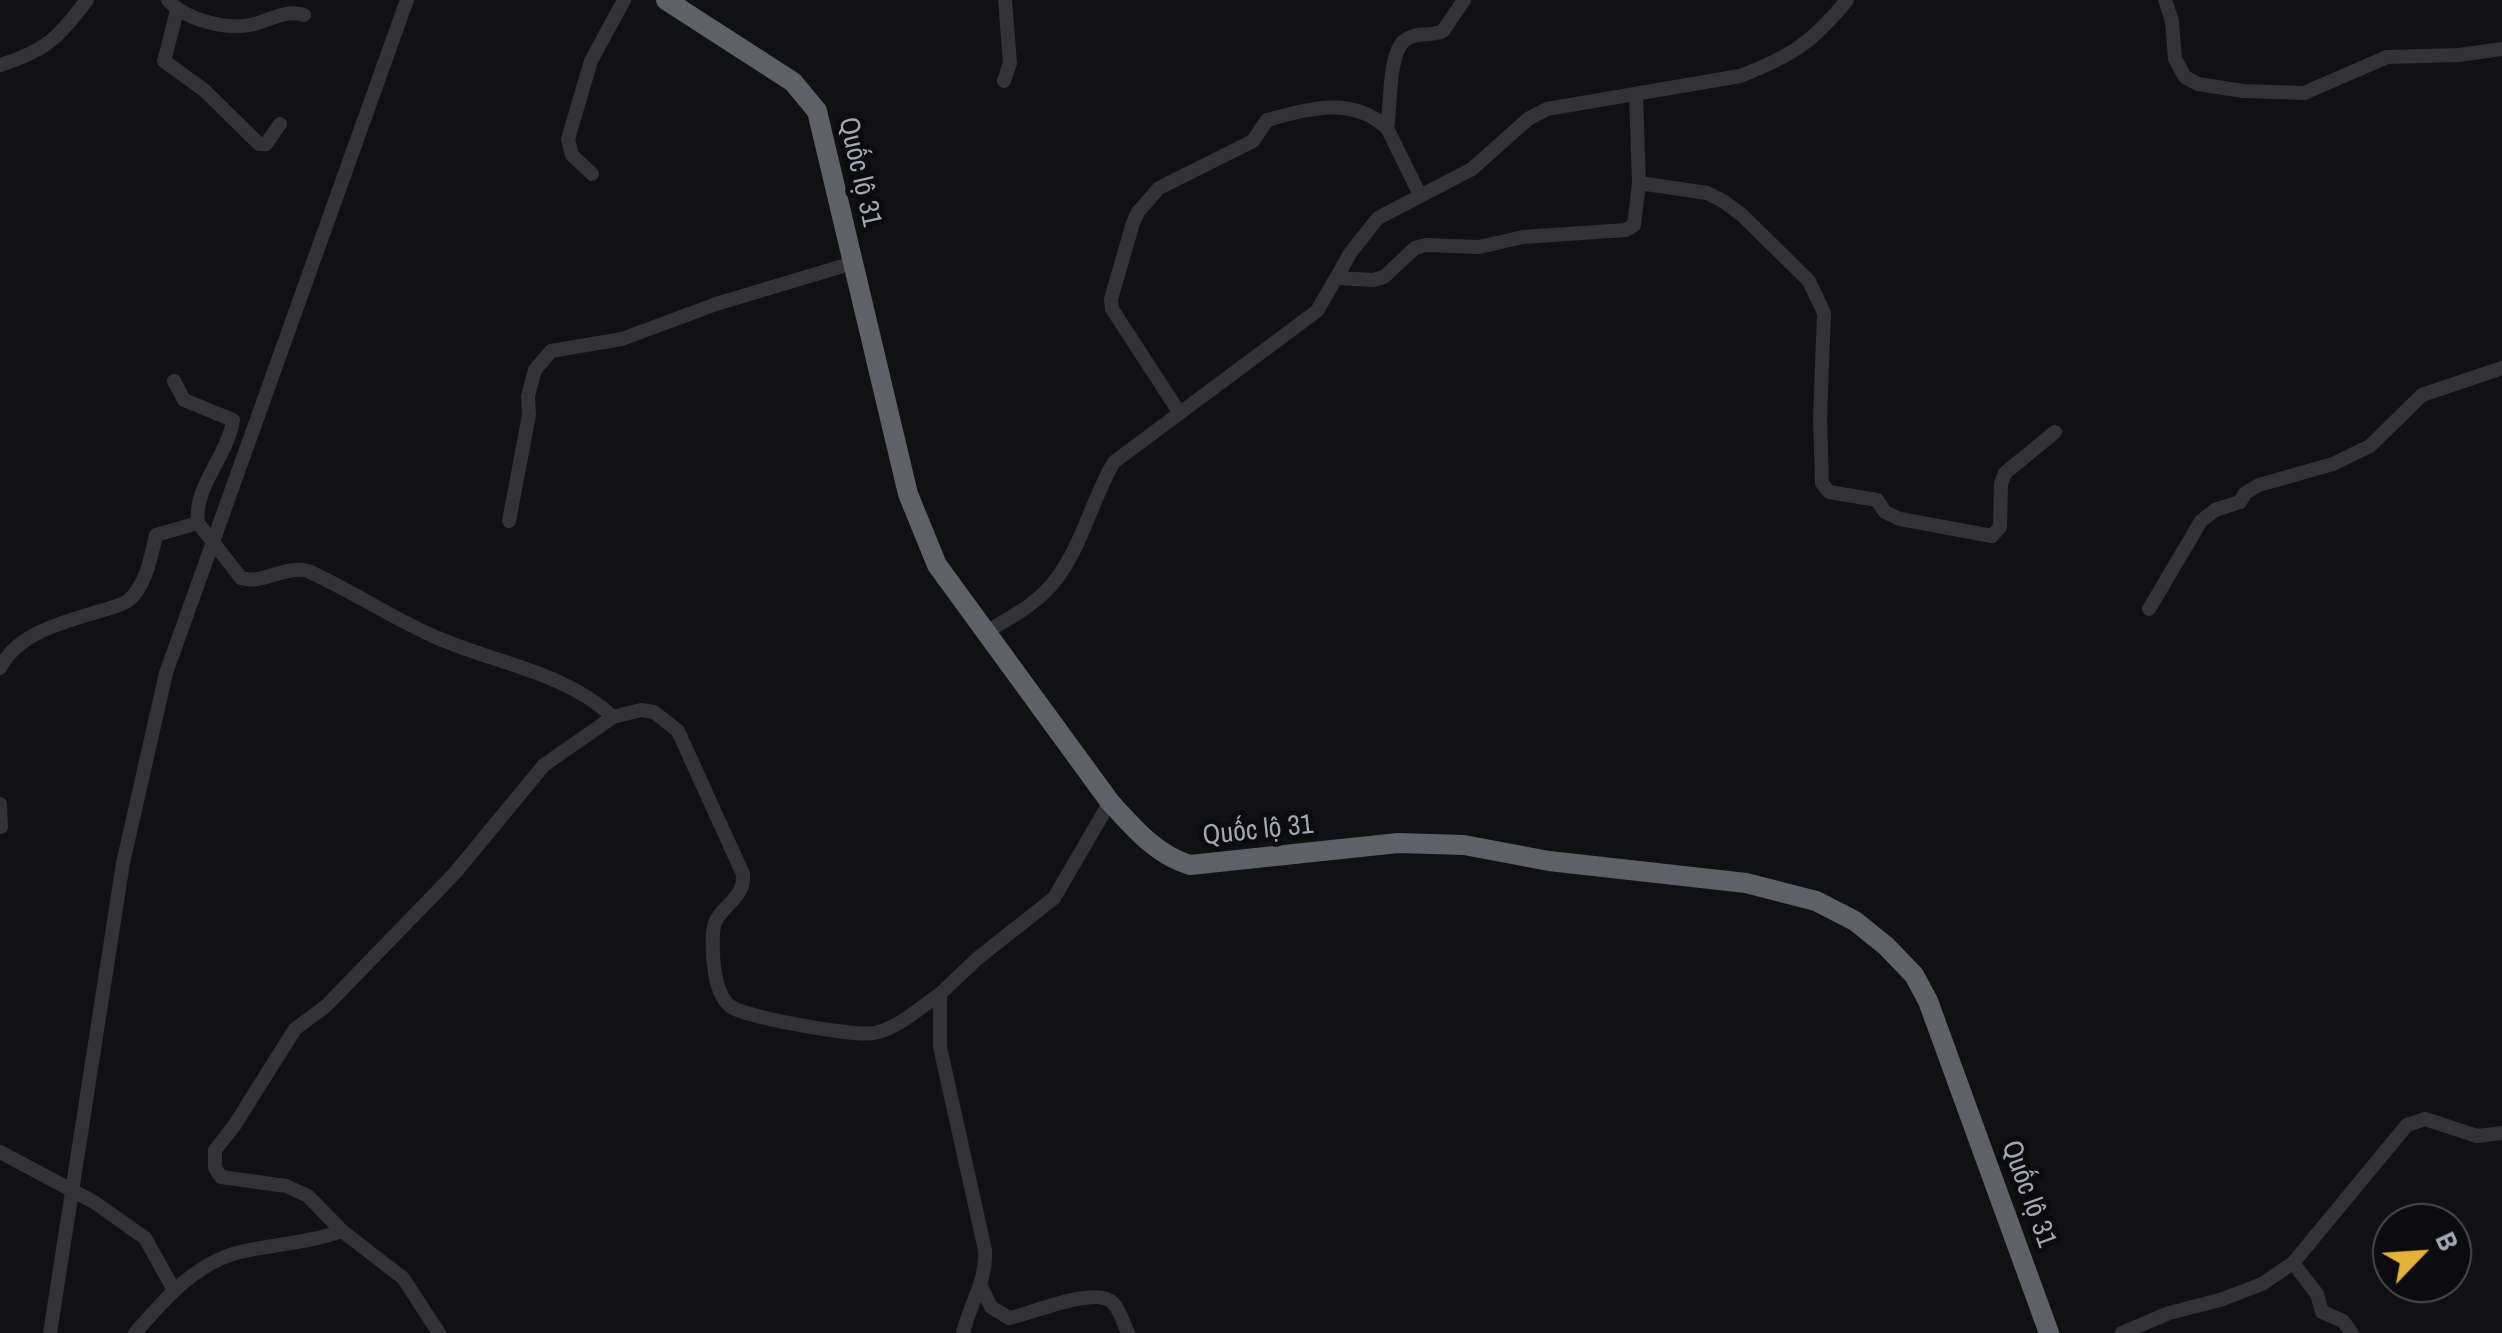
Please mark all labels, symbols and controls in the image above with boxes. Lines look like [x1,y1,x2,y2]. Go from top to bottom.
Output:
street label: Quốc lộ 31 [830,114,888,230]
street label: Quốc lộ 31 [1201,808,1315,854]
street label: Quốc lộ 31 [1993,1136,2063,1252]
north arrow [2372,1203,2472,1303]
text: B [2427,1226,2468,1257]

